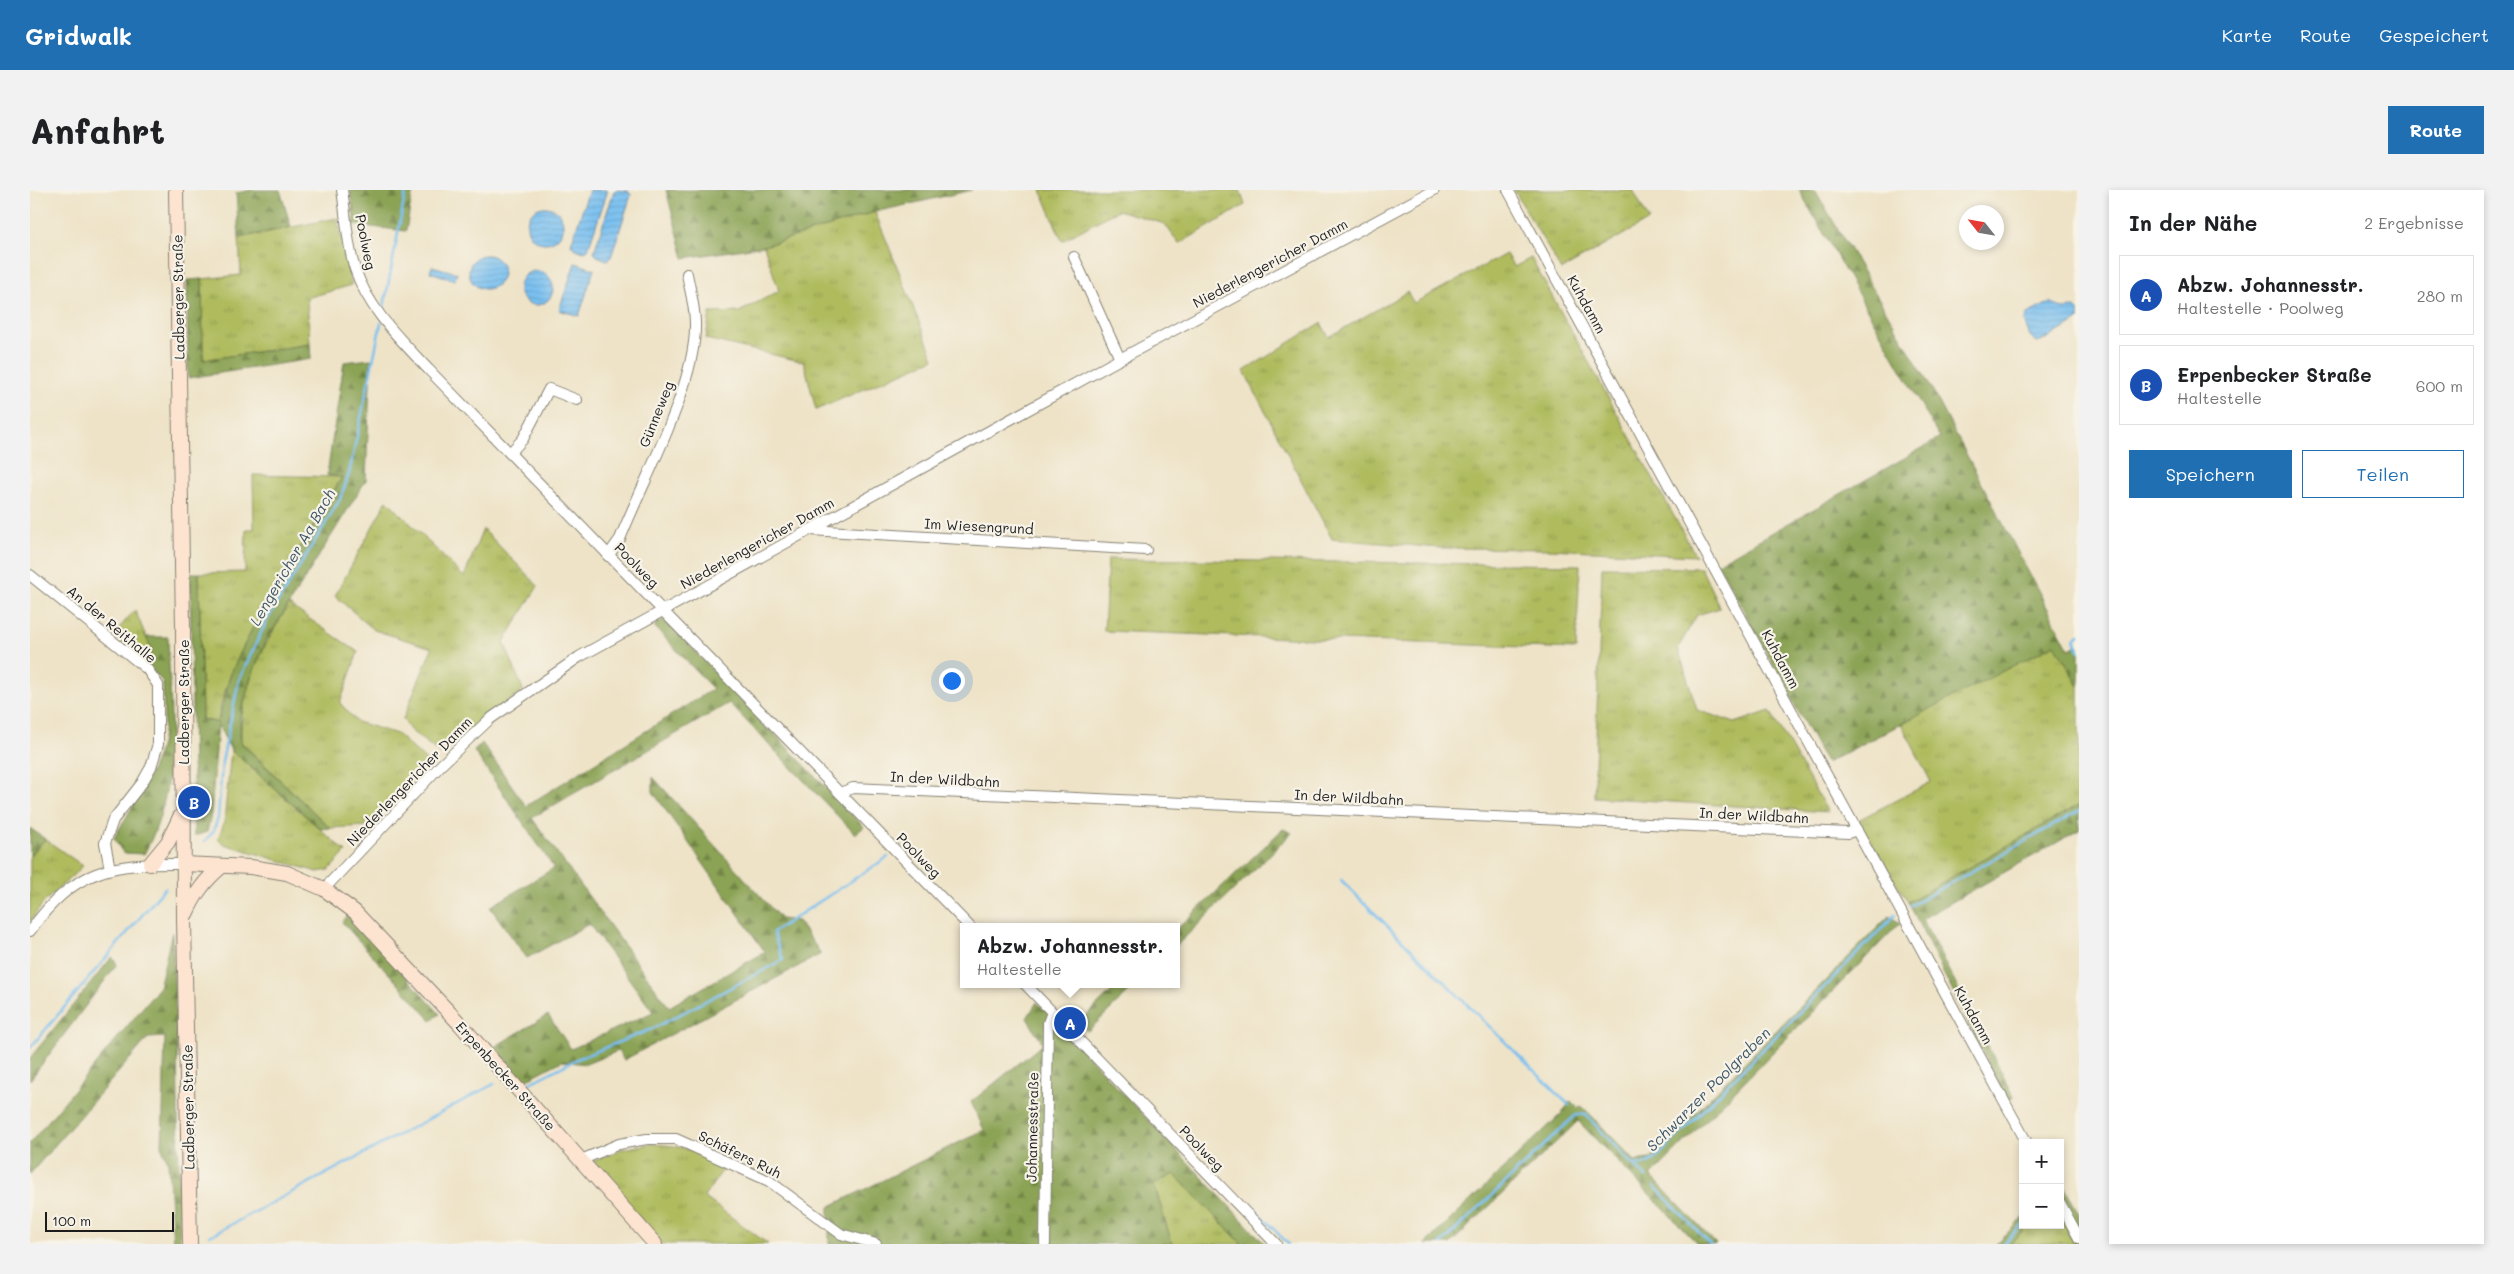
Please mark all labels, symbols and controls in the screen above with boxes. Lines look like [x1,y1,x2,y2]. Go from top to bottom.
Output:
text: Gridwalk [25,20,132,51]
text: Karte [2222,23,2272,47]
text: Route [2300,23,2351,47]
text: Gespeichert [2379,23,2489,47]
button: Route [2388,106,2484,154]
text: Anfahrt [30,107,165,153]
north arrow [1959,205,2004,250]
text: In der Nähe [2129,209,2257,236]
text: 2 Ergebnisse [2364,212,2464,233]
street label: Poolweg [351,213,381,271]
street label: Niederlengericher Damm [1189,214,1351,312]
street label: Ladberger Straße [167,234,189,360]
street label: Kuhdamm [1563,271,1611,337]
text: Abzw. Johannesstr. [2177,272,2364,297]
text: A [2140,285,2152,306]
text: 280 m [2417,285,2463,306]
text: Haltestelle · Poolweg [2177,297,2344,318]
text: Erpenbecker Straße [2177,362,2371,387]
text: B [2141,375,2151,396]
text: 600 m [2416,375,2463,396]
street label: Günneweg [634,378,678,450]
text: Haltestelle [2177,387,2262,408]
button: Speichern [2129,450,2292,498]
button: Teilen [2302,450,2464,498]
water label: Lengericher Aa Bach [245,485,339,629]
street label: Niederlengericher Damm [677,493,837,593]
street label: Im Wiesengrund [924,514,1034,538]
street label: Poolweg [611,538,663,592]
street label: An der Reithalle [63,581,161,667]
street label: Kuhdamm [1758,626,1804,692]
street label: Ladberger Straße [174,639,193,765]
your location [939,668,965,694]
street label: Niederlengericher Damm [342,712,476,850]
street label: In der Wildbahn [890,767,1000,791]
pin: B [178,783,210,821]
street label: In der Wildbahn [1294,785,1404,809]
street label: In der Wildbahn [1699,803,1809,827]
street label: Poolweg [893,828,945,882]
popup [960,923,1180,988]
text: Abzw. Johannesstr. [977,933,1163,958]
text: Haltestelle [977,958,1062,979]
street label: Kuhdamm [1950,982,1998,1048]
pin: A [1054,1004,1086,1042]
street label: Erpenbecker Straße [452,1017,560,1135]
water label: Schwarzer Poolgraben [1642,1023,1774,1155]
street label: Ladberger Straße [177,1044,199,1170]
street label: Johannesstraße [1022,1072,1042,1182]
street label: Poolweg [1176,1121,1228,1175]
street label: Schäfers Ruh [696,1126,785,1182]
map controls [2019,1139,2064,1229]
button: + [2019,1139,2064,1184]
button: − [2019,1184,2064,1229]
scale bar [45,1209,174,1232]
text: 100 m [52,1211,91,1230]

